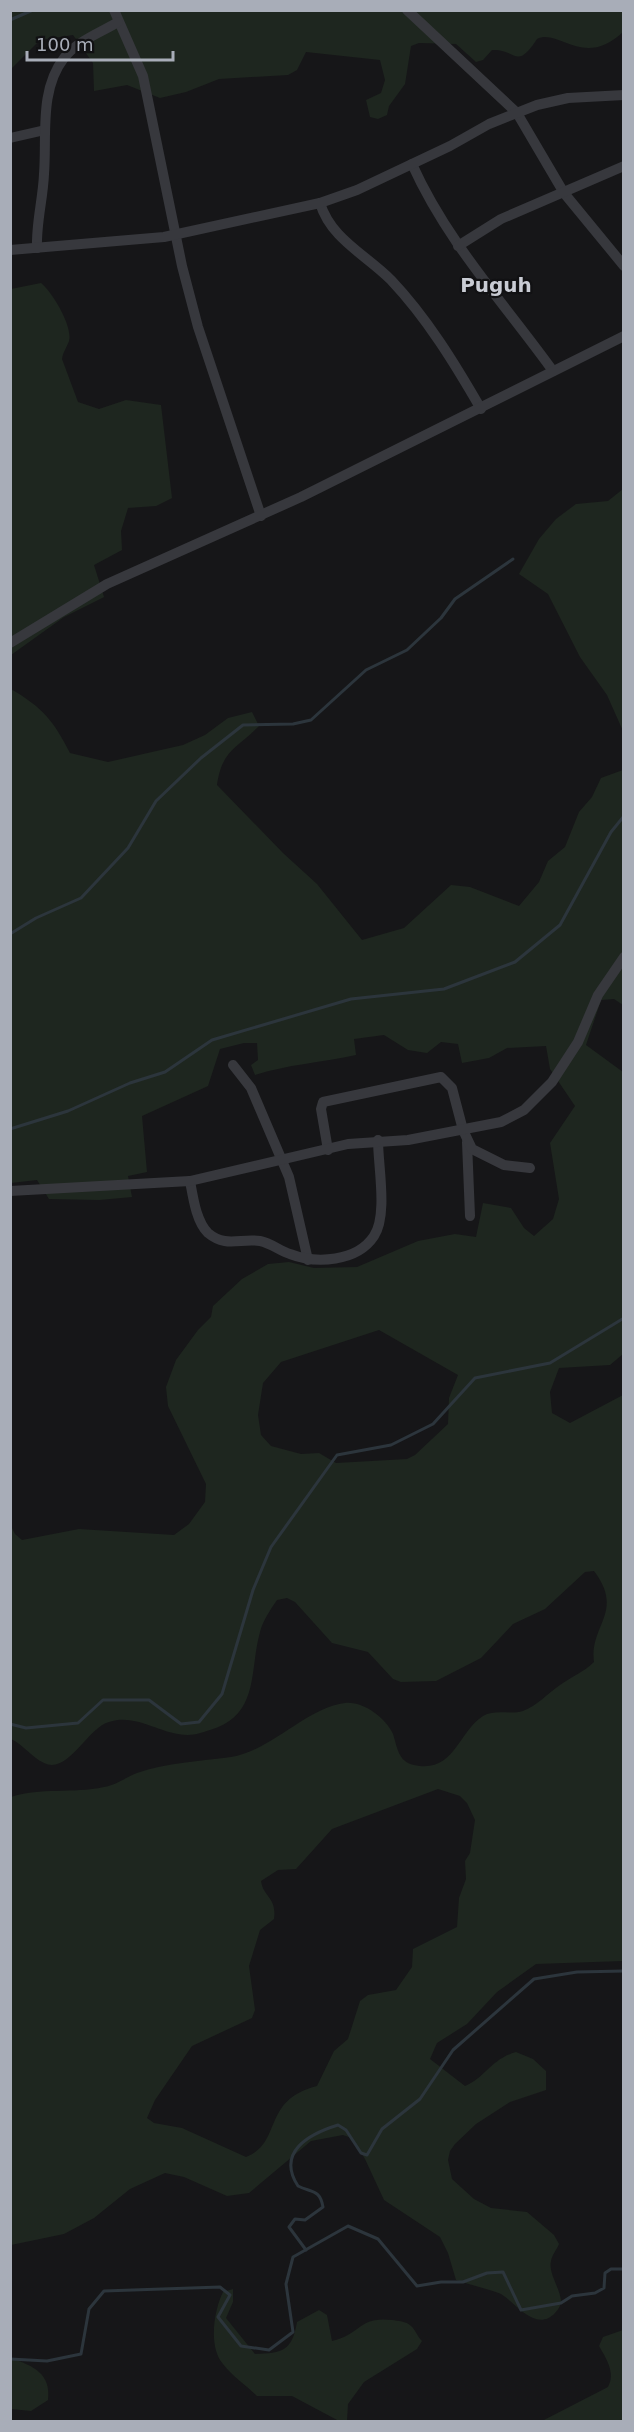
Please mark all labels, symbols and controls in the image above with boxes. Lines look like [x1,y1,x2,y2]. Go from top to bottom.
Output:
scale bar [27,24,172,62]
text: 100 m [36,34,94,55]
district label: Puguh [460,273,532,297]

